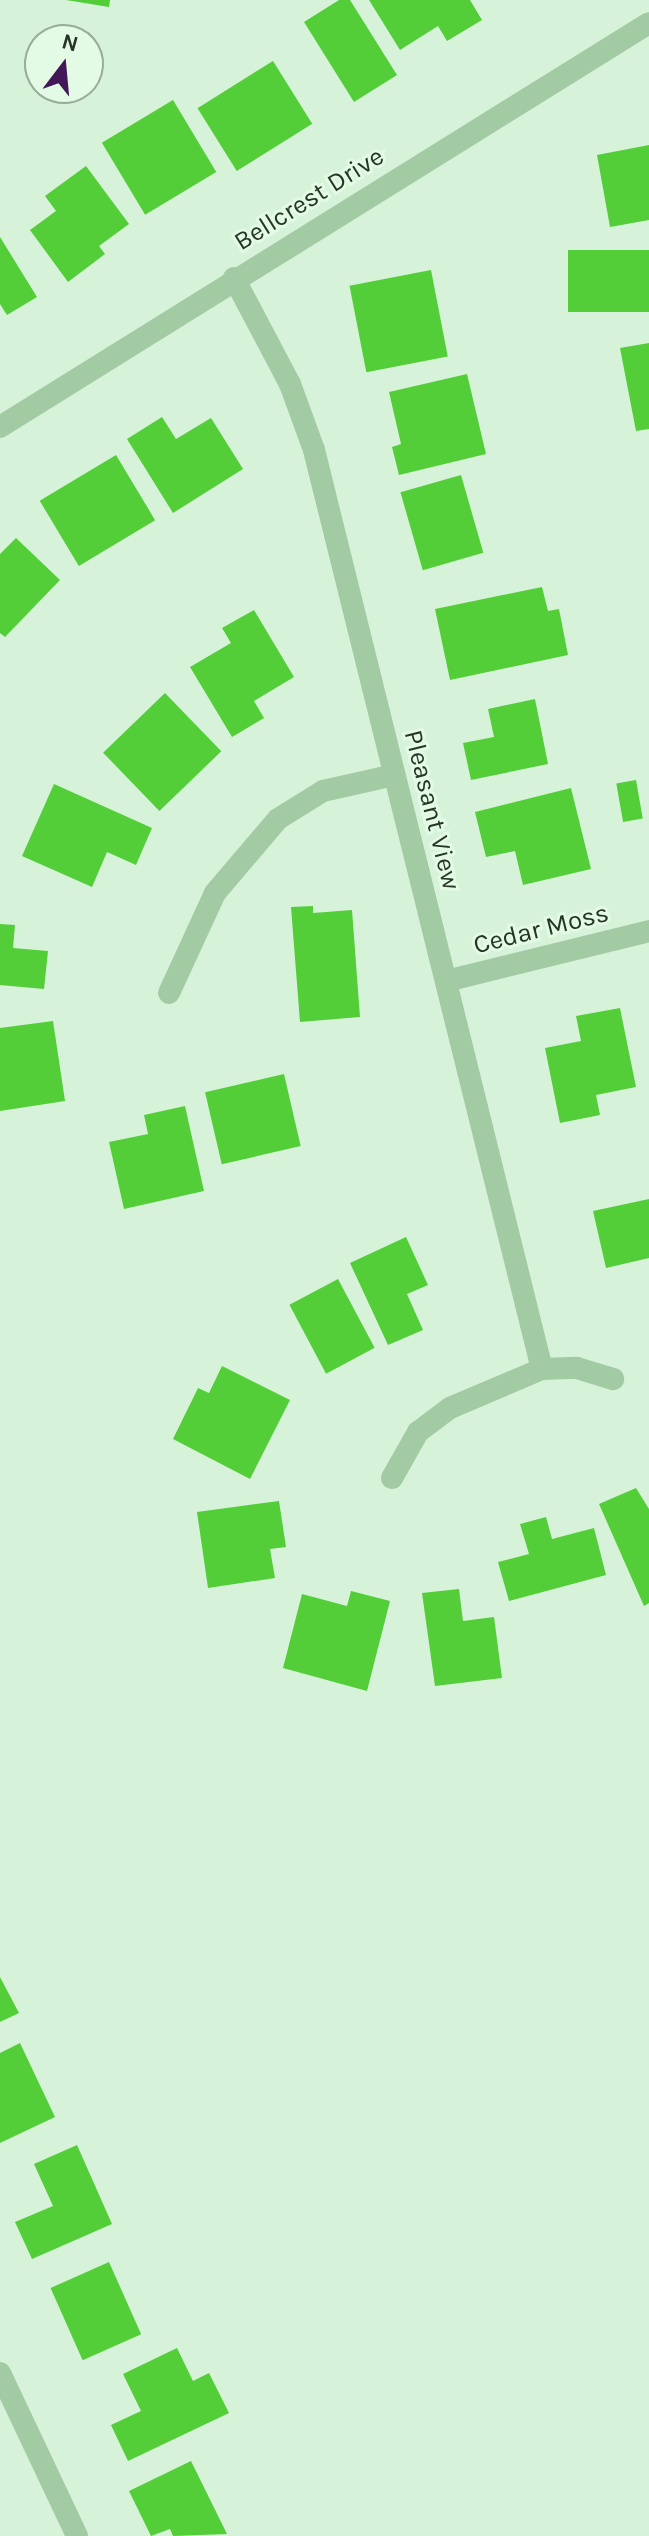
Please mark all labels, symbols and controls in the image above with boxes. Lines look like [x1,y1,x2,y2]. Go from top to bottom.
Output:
north arrow [24,24,104,104]
text: N [59,28,81,58]
street label: Bellcrest Drive [228,141,390,257]
street label: Pleasant View [397,727,467,893]
street label: Cedar Moss [470,897,612,961]

